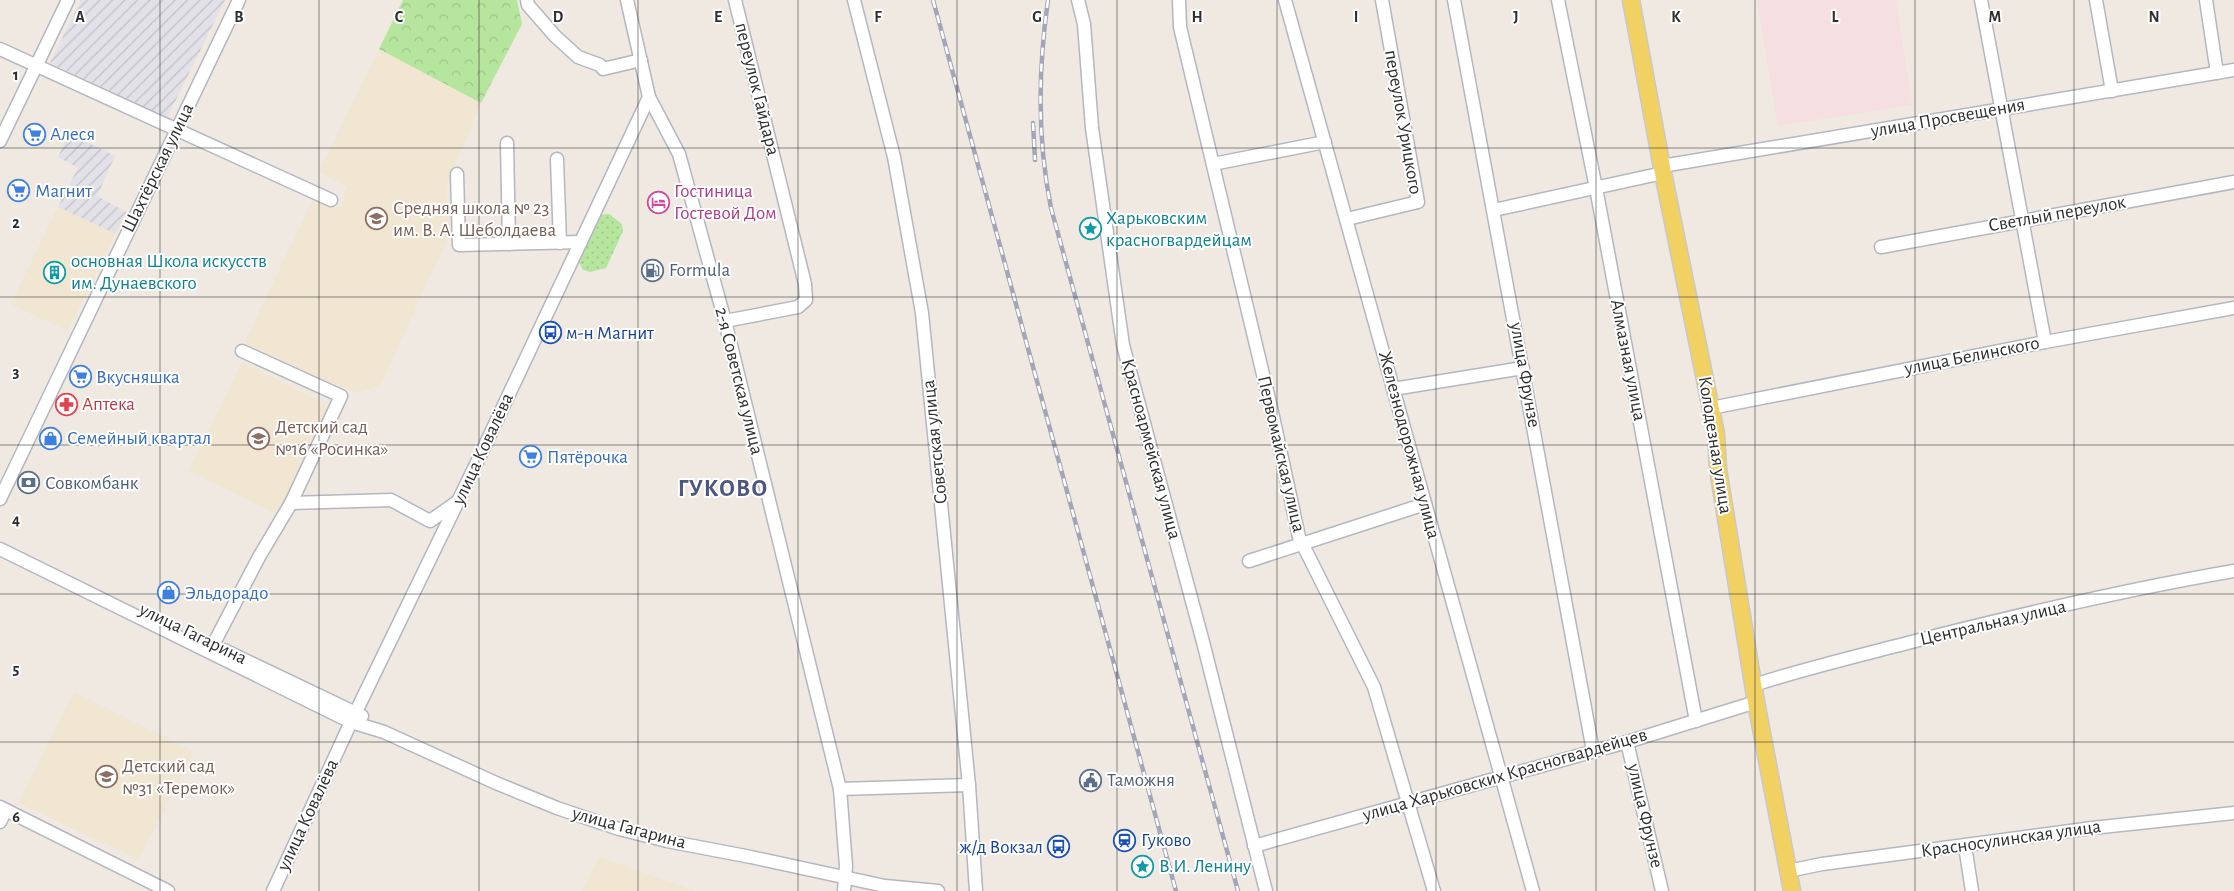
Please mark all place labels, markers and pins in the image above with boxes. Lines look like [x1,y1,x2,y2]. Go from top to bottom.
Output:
supermarket icon: Алеся [22,122,46,146]
place label: Алеся [50,125,95,144]
supermarket icon: Магнит [7,179,31,203]
place label: Магнит [35,182,92,201]
place label: Гостиница Гостевой Дом [674,182,777,223]
hotel icon: Гостиница Гостевой Дом [646,190,670,214]
place label: Средняя школа № 23 им. В. А. Шеболдаева [393,199,556,240]
school or university icon: Средняя школа № 23 им. В. А. Шеболдаева [365,207,389,231]
place label: Харьковским красногвардейцам [1106,209,1252,250]
place icon: Харьковским красногвардейцам [1078,217,1102,241]
place label: основная Школа искусств им. Дунаевского [71,252,267,293]
fuel station icon: Formula [641,258,665,282]
building icon: основная Школа искусств им. Дунаевского [43,260,67,284]
place label: Formula [669,261,730,280]
bus stop icon: м-н Магнит [538,321,562,345]
place label: м-н Магнит [566,324,654,343]
supermarket icon: Вкусняшка [68,365,92,389]
place label: Вкусняшка [96,368,180,387]
pharmacy icon: Аптека [54,392,78,416]
place label: Аптека [82,395,135,414]
place label: Детский сад №16 «Росинка» [275,418,388,459]
shop icon: Семейный квартал [39,426,63,450]
school or university icon: Детский сад №16 «Росинка» [247,426,271,450]
place label: Семейный квартал [67,429,211,448]
supermarket icon: Пятёрочка [519,445,543,469]
place label: Пятёрочка [547,448,628,467]
bank icon: Совкомбанк [17,471,41,495]
place label: Совкомбанк [45,474,139,493]
shop icon: Эльдорадо [157,581,181,605]
place label: Эльдорадо [185,584,268,603]
place label: Детский сад №31 «Теремок» [122,757,235,798]
school or university icon: Детский сад №31 «Теремок» [94,765,118,789]
public building icon: Таможня [1079,768,1103,792]
place label: Таможня [1107,771,1175,790]
station icon: Гуково [1113,828,1137,852]
place label: Гуково [1141,831,1191,850]
bus stop icon: ж/д Вокзал [1047,835,1071,859]
place label: ж/д Вокзал [959,838,1043,857]
place icon: В.И. Ленину [1131,854,1155,878]
place label: В.И. Ленину [1159,857,1251,876]

